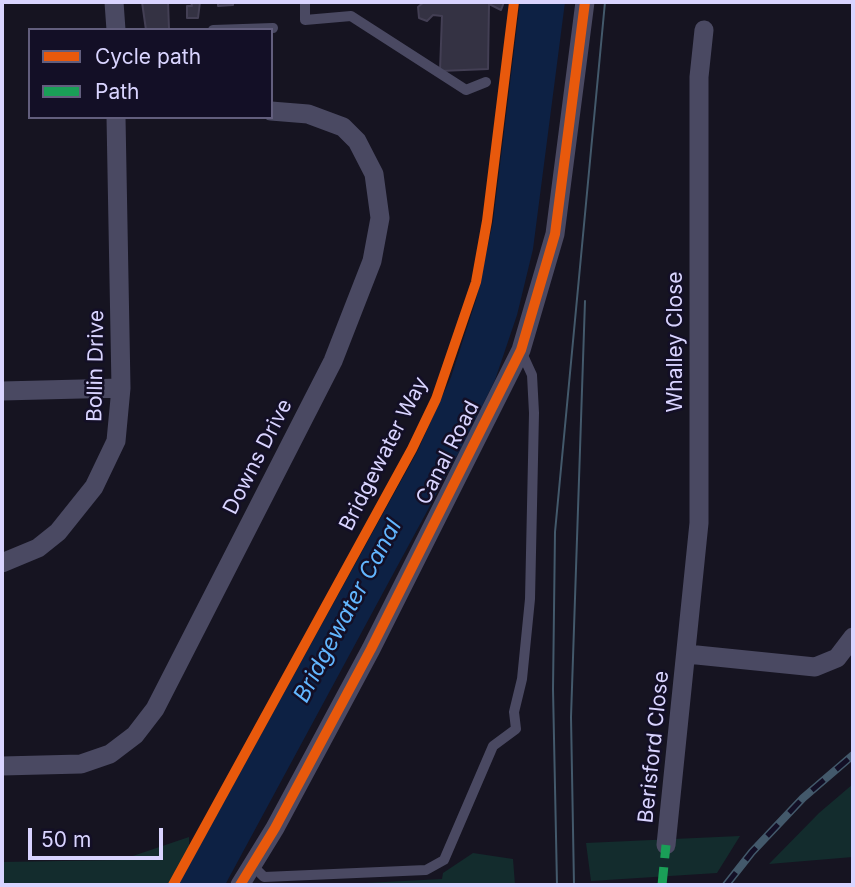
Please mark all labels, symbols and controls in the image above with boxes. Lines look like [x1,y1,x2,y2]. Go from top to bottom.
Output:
legend [28,28,273,119]
text: Cycle path [95,44,201,69]
text: Path [95,79,140,104]
street label: Whalley Close [663,272,689,412]
street label: Bollin Drive [82,310,110,422]
street label: Bridgewater Way [334,373,434,535]
street label: Downs Drive [218,395,298,519]
street label: Canal Road [411,397,485,509]
water label: Bridgewater Canal [288,515,408,707]
street label: Berisford Close [633,670,675,824]
scale bar [32,814,166,858]
text: 50 m [41,827,91,852]

